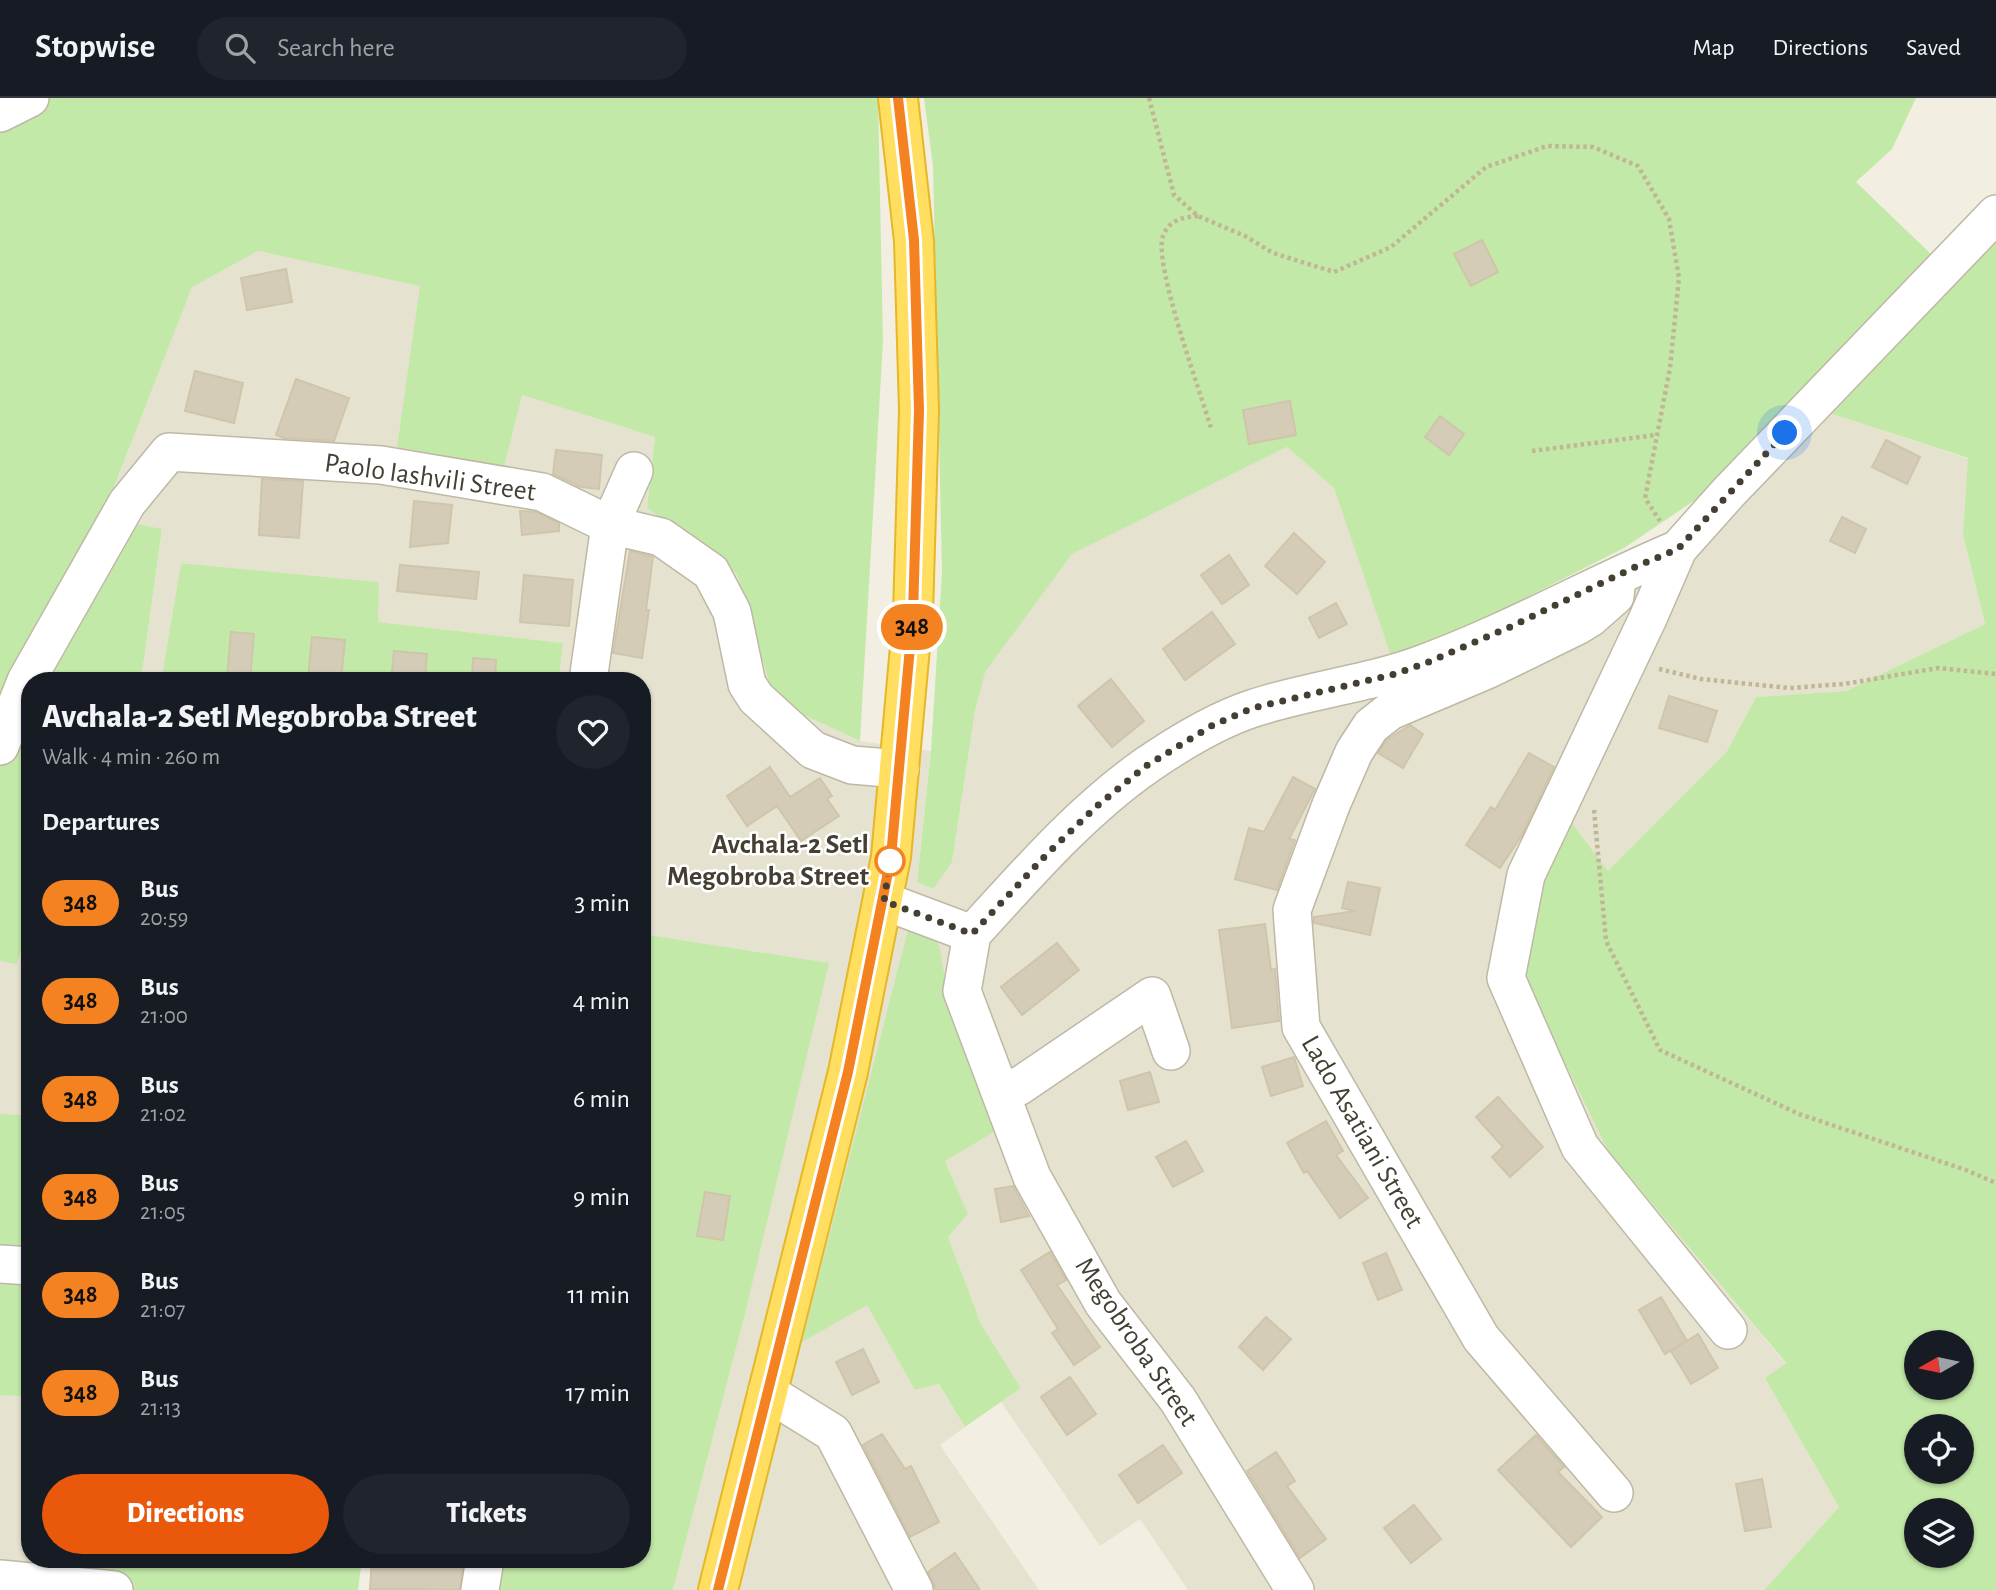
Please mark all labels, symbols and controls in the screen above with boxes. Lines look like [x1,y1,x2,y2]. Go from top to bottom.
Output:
search box [197,17,687,80]
icon: search [221,29,259,67]
text: Stopwise [35,31,155,64]
text: Search here [277,35,395,61]
text: Map [1692,36,1734,60]
text: Directions [1772,36,1868,60]
text: Saved [1906,36,1961,60]
your location [1767,415,1802,450]
street label: Paolo Iashvili Street [323,449,537,507]
line badge: 348 [872,604,952,650]
text: 348 [895,615,929,639]
button: heart [556,695,630,769]
text: Avchala-2 Setl Megobroba Street [42,701,477,734]
text: Walk · 4 min · 260 m [42,746,220,769]
text: Departures [42,809,160,835]
place label: Avchala-2 Setl Megobroba Street [667,831,870,891]
marker: Avchala-2 Setl Megobroba Street [875,846,905,876]
text: Bus [140,876,179,902]
text: 3 min [574,890,630,916]
text: 348 [63,891,98,915]
text: 20:59 [140,907,188,930]
text: Bus [140,974,179,1000]
text: 4 min [573,988,630,1014]
text: 348 [63,989,98,1013]
text: 21:00 [140,1005,188,1028]
street label: Lado Asatiani Street [1296,1031,1428,1233]
text: Bus [140,1072,179,1098]
text: 6 min [573,1086,630,1112]
text: 348 [63,1087,98,1111]
text: 21:02 [140,1103,186,1126]
text: Bus [140,1170,179,1196]
text: 9 min [573,1184,630,1210]
text: 348 [63,1185,98,1209]
text: 21:05 [140,1201,185,1224]
street label: Megobroba Street [1070,1253,1203,1431]
text: Bus [140,1268,179,1294]
text: 11 min [567,1282,630,1308]
text: 348 [63,1283,98,1307]
text: 21:07 [140,1299,185,1322]
north arrow [1904,1330,1974,1400]
map controls [1904,1330,1974,1568]
text: Bus [140,1366,179,1392]
text: 17 min [565,1380,630,1406]
text: 348 [63,1381,98,1405]
text: 21:13 [140,1397,181,1420]
button: locate [1904,1414,1974,1484]
button: Directions [42,1474,329,1554]
button: Tickets [343,1474,630,1554]
button: layers [1904,1498,1974,1568]

